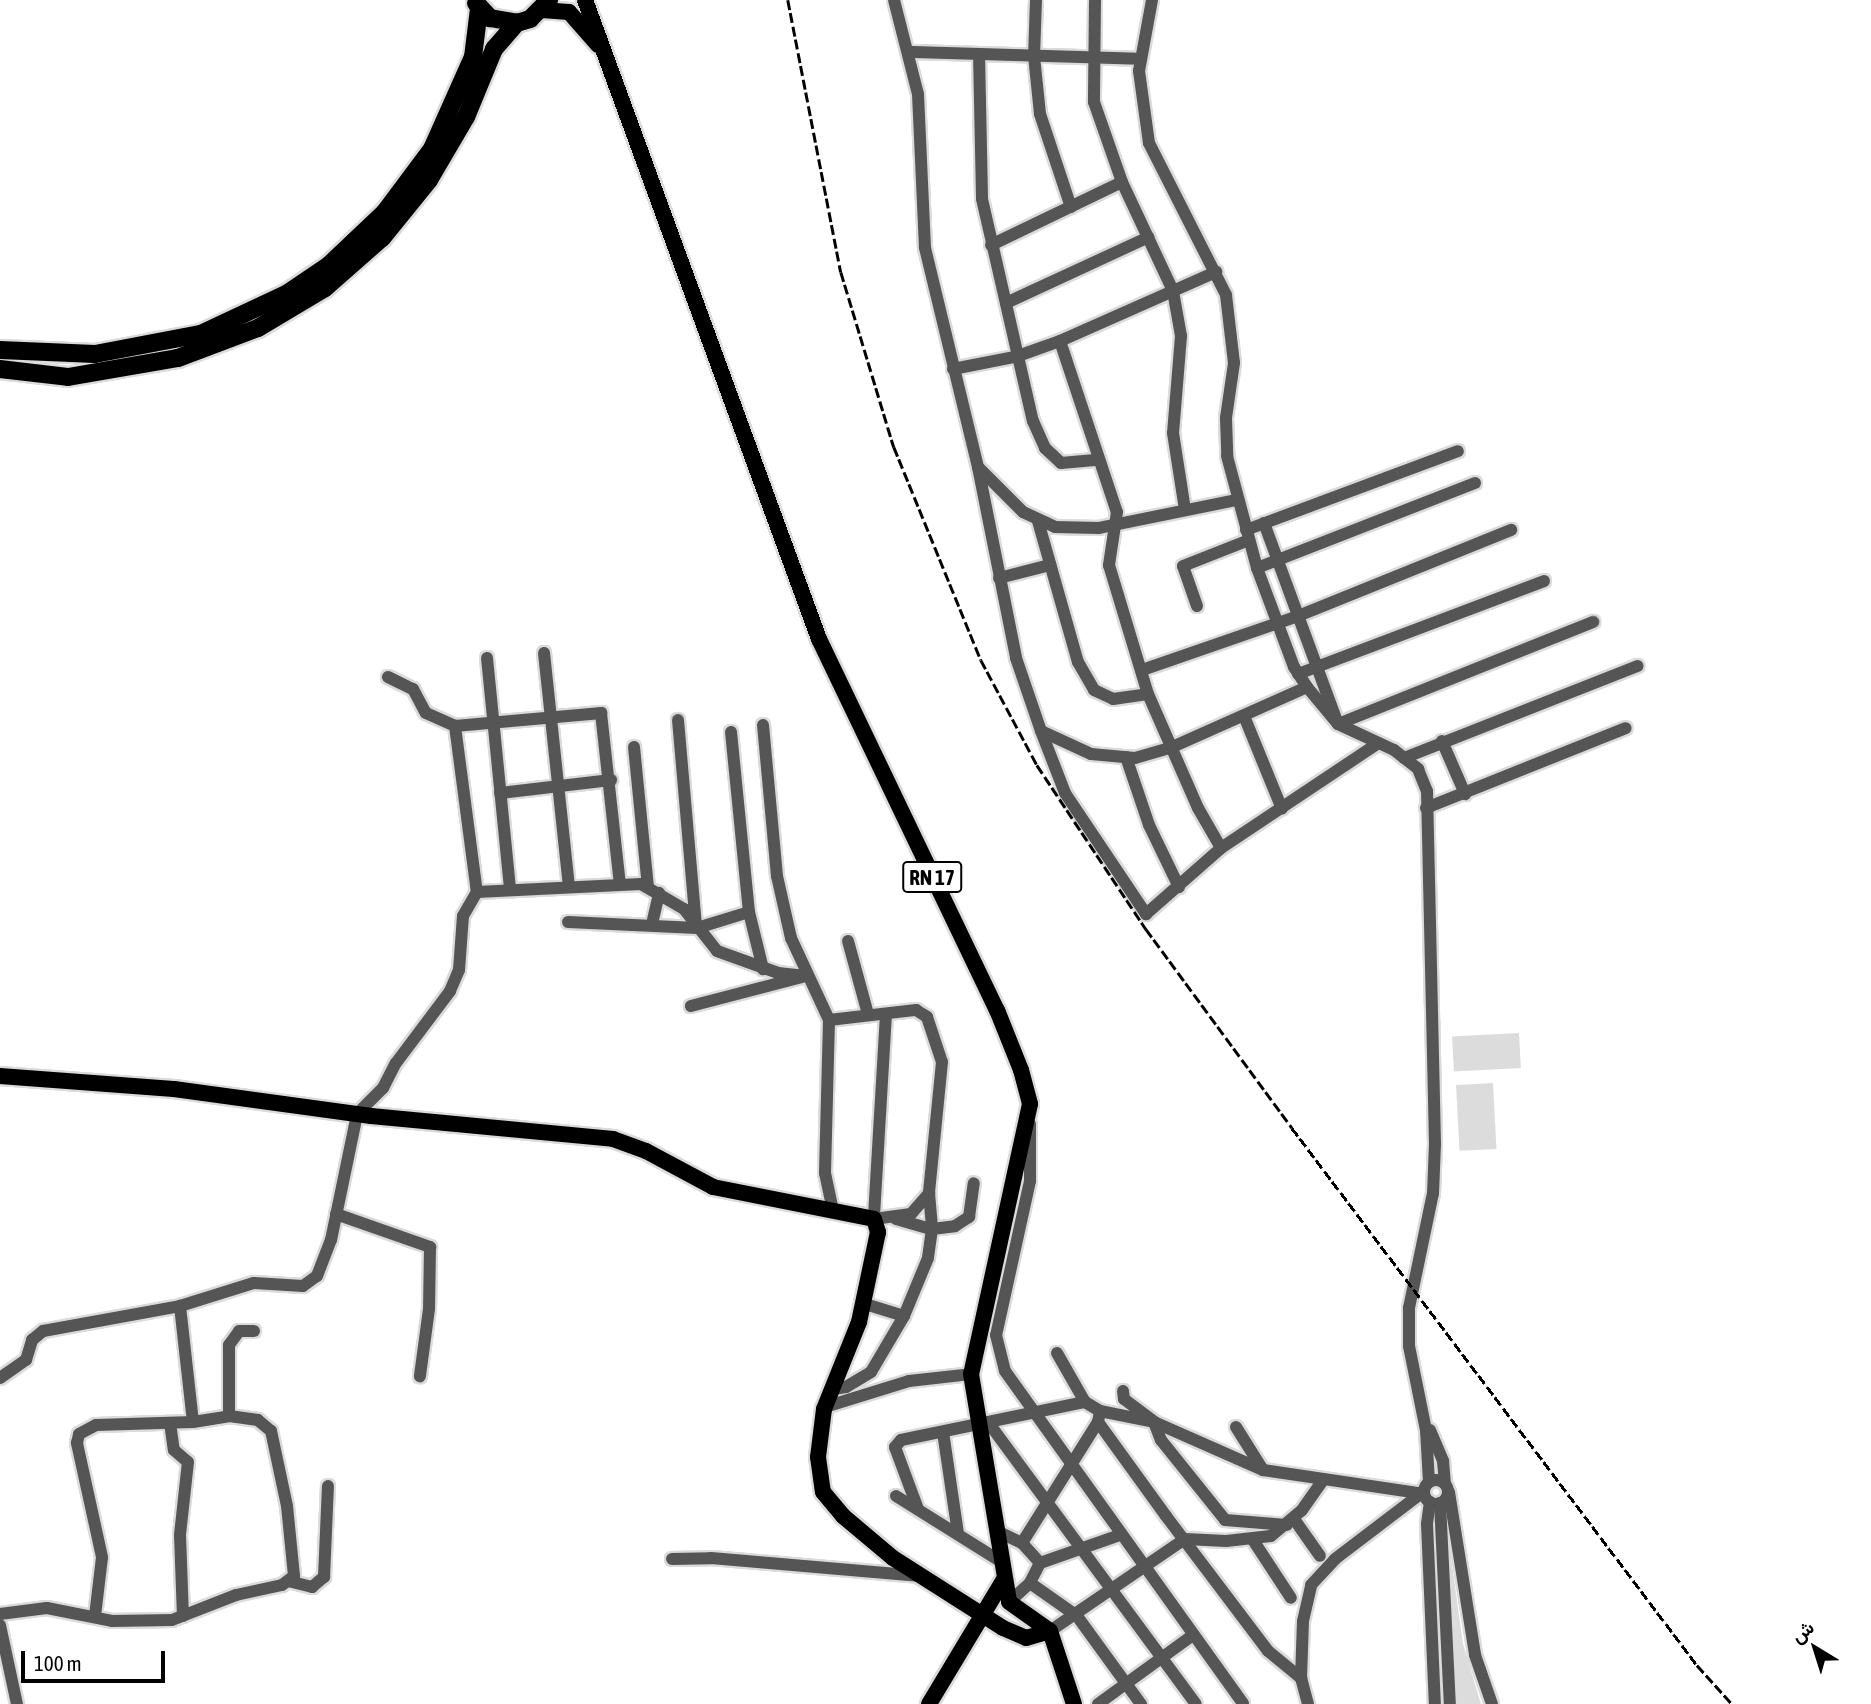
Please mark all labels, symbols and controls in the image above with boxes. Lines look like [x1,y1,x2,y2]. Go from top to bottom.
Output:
road number: RN 17 [900,860,964,894]
north arrow [1780,1613,1850,1683]
text: ش [1786,1616,1818,1647]
scale bar [24,1638,168,1682]
text: 100 m [34,1651,82,1675]

